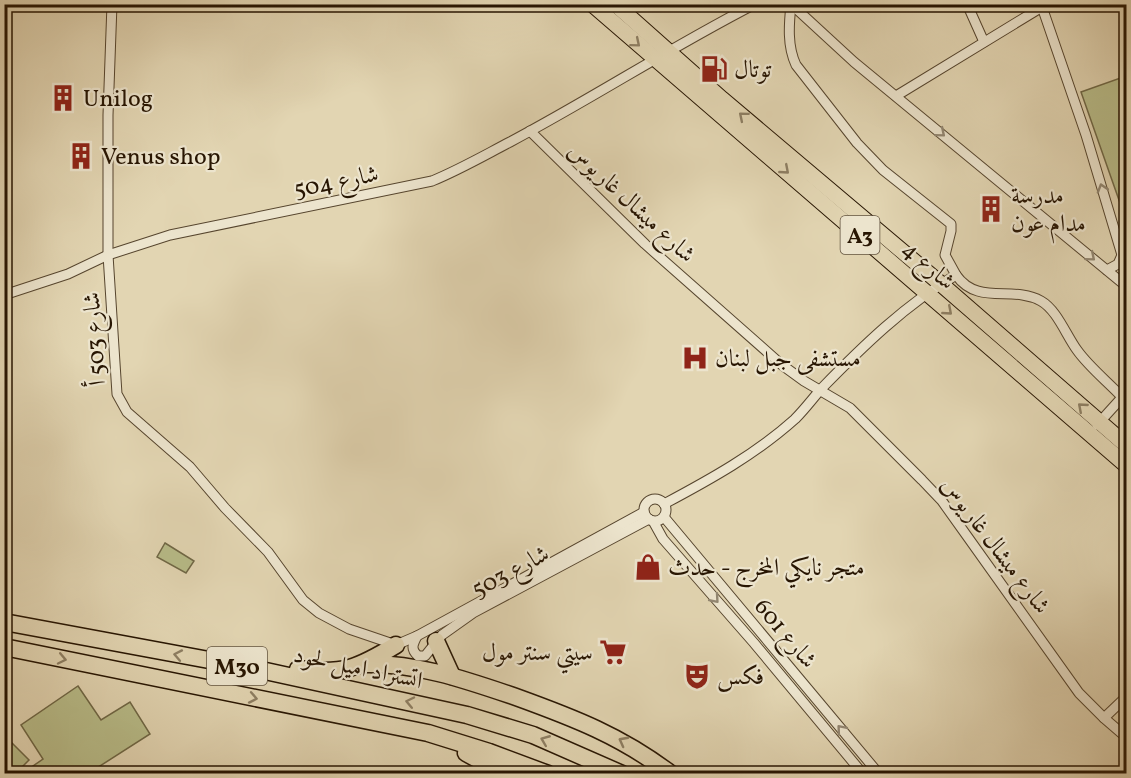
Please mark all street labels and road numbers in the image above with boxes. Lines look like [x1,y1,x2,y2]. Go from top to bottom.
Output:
street label: شارع ميشال غاريوس [558,135,702,273]
street label: شارع 504 [291,158,382,209]
road number: A3 [840,216,880,254]
street label: شارع 4 [893,234,962,300]
street label: شارع 503 أ [74,291,117,387]
street label: شارع ميشال غاريوس [931,470,1057,623]
street label: شارع 503 [466,538,556,608]
street label: شارع 601 [744,592,824,677]
street label: اتستراد اميل لحود [290,639,425,699]
road number: M30 [207,647,267,685]

